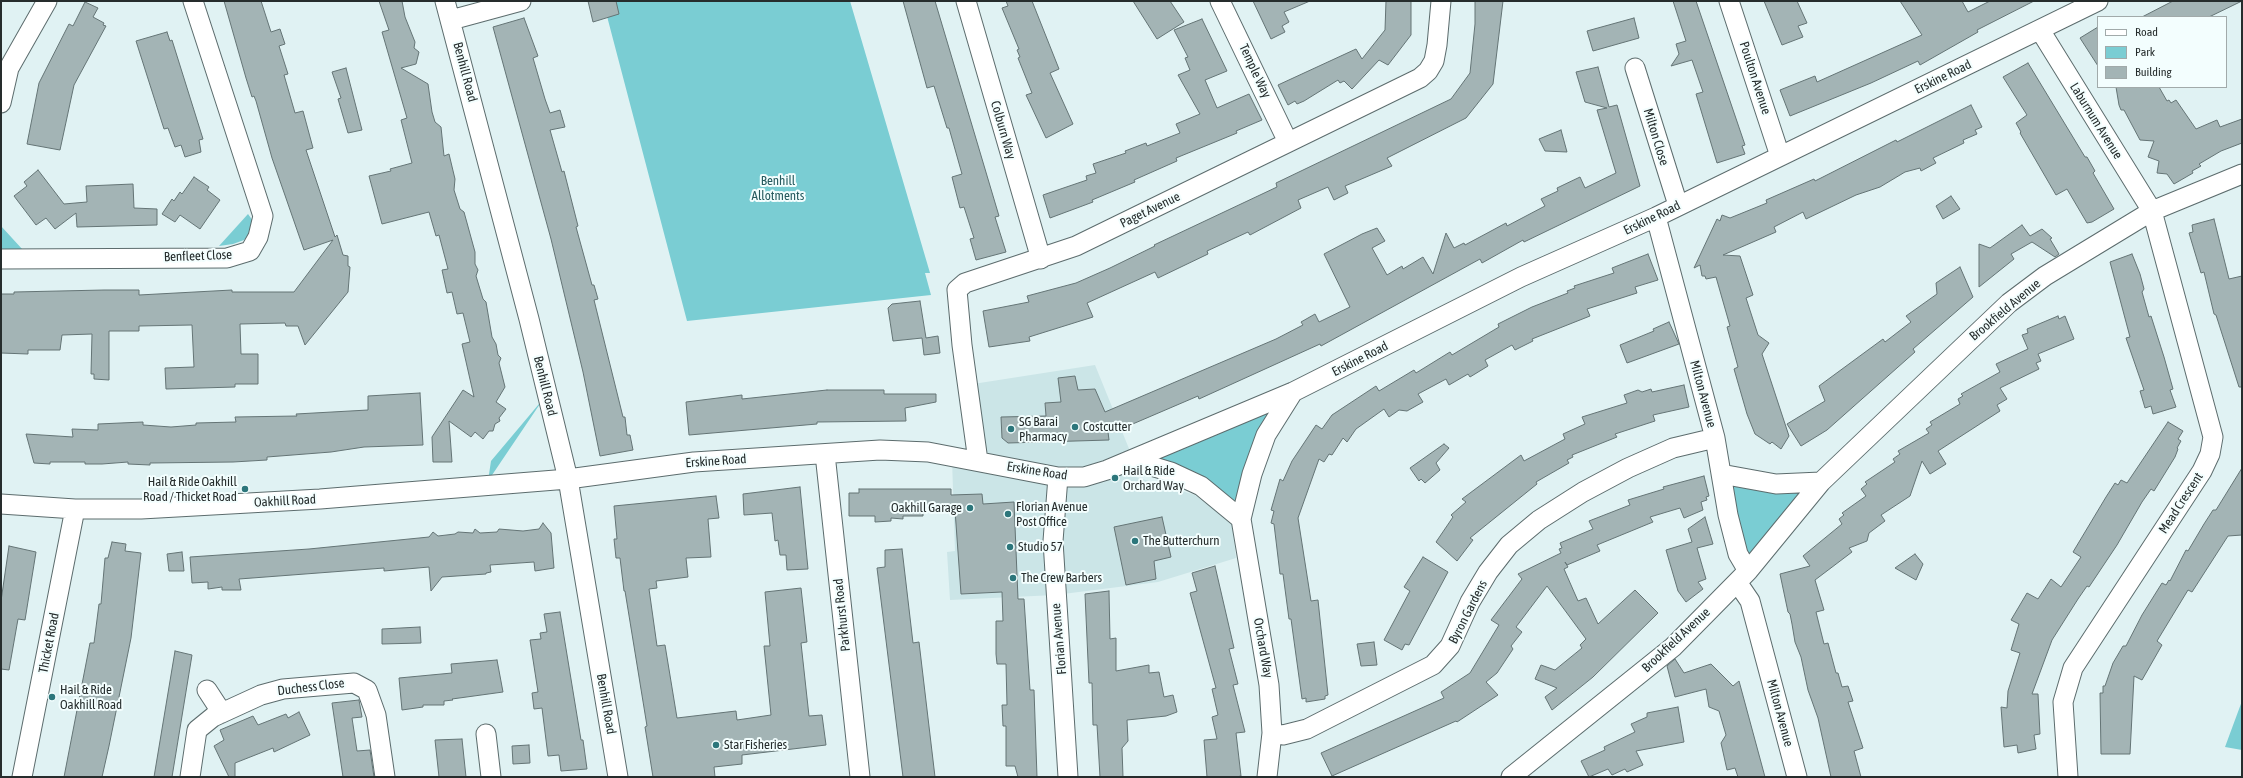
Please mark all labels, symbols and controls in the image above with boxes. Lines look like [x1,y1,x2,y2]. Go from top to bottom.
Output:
legend [2097,16,2227,88]
text: Road [2135,25,2158,39]
street label: Benhill Road [450,40,480,104]
street label: Poulton Avenue [1736,40,1774,116]
street label: Temple Way [1236,42,1274,100]
text: Park [2135,45,2155,59]
street label: Erskine Road [1912,57,1974,97]
text: Building [2135,65,2172,79]
street label: Laburnum Avenue [2066,80,2126,162]
street label: Colburn Way [987,99,1019,161]
street label: Milton Close [1640,107,1672,167]
park label: Benhill Allotments [752,173,804,204]
street label: Paget Avenue [1117,189,1183,231]
street label: Erskine Road [1621,198,1683,238]
street label: Benfleet Close [164,247,232,265]
street label: Brookfield Avenue [1966,276,2044,344]
street label: Erskine Road [1329,338,1391,380]
street label: Benhill Road [530,354,560,418]
street label: Milton Avenue [1687,359,1719,429]
place label: SG Barai Pharmacy [1019,414,1067,445]
place label: Costcutter [1083,419,1131,435]
marker: Costcutter [1070,422,1080,432]
marker: SG Barai Pharmacy [1006,424,1016,434]
street label: Erskine Road [685,451,747,471]
street label: Erskine Road [1006,459,1068,483]
place label: Hail & Ride Orchard Way [1123,463,1184,494]
street label: Mead Crescent [2156,470,2206,536]
marker: Hail & Ride Orchard Way [1110,473,1120,483]
place label: Hail & Ride Oakhill Road / Thicket Road [143,474,237,505]
marker: Hail & Ride Oakhill Road / Thicket Road [240,484,250,494]
street label: Oakhill Road [254,492,316,510]
place label: Florian Avenue Post Office [1016,499,1088,530]
place label: Oakhill Garage [891,500,962,516]
marker: Oakhill Garage [965,503,975,513]
marker: Florian Avenue Post Office [1003,509,1013,519]
place label: The Butterchurn [1143,533,1220,549]
marker: The Butterchurn [1130,536,1140,546]
place label: Studio 57 [1018,539,1063,555]
marker: Studio 57 [1005,542,1015,552]
place label: The Crew Barbers [1021,570,1102,586]
marker: The Crew Barbers [1008,573,1018,583]
street label: Parkhurst Road [830,578,854,652]
street label: Byron Gardens [1445,578,1491,646]
street label: Florian Avenue [1048,603,1070,675]
street label: Brookfield Avenue [1639,604,1713,676]
street label: Thicket Road [35,611,63,675]
street label: Orchard Way [1250,617,1276,679]
street label: Benhill Road [593,673,619,735]
street label: Duchess Close [277,675,345,699]
street label: Milton Avenue [1764,678,1796,748]
place label: Hail & Ride Oakhill Road [60,682,122,713]
marker: Hail & Ride Oakhill Road [47,692,57,702]
place label: Star Fisheries [724,737,787,753]
marker: Star Fisheries [711,740,721,750]

